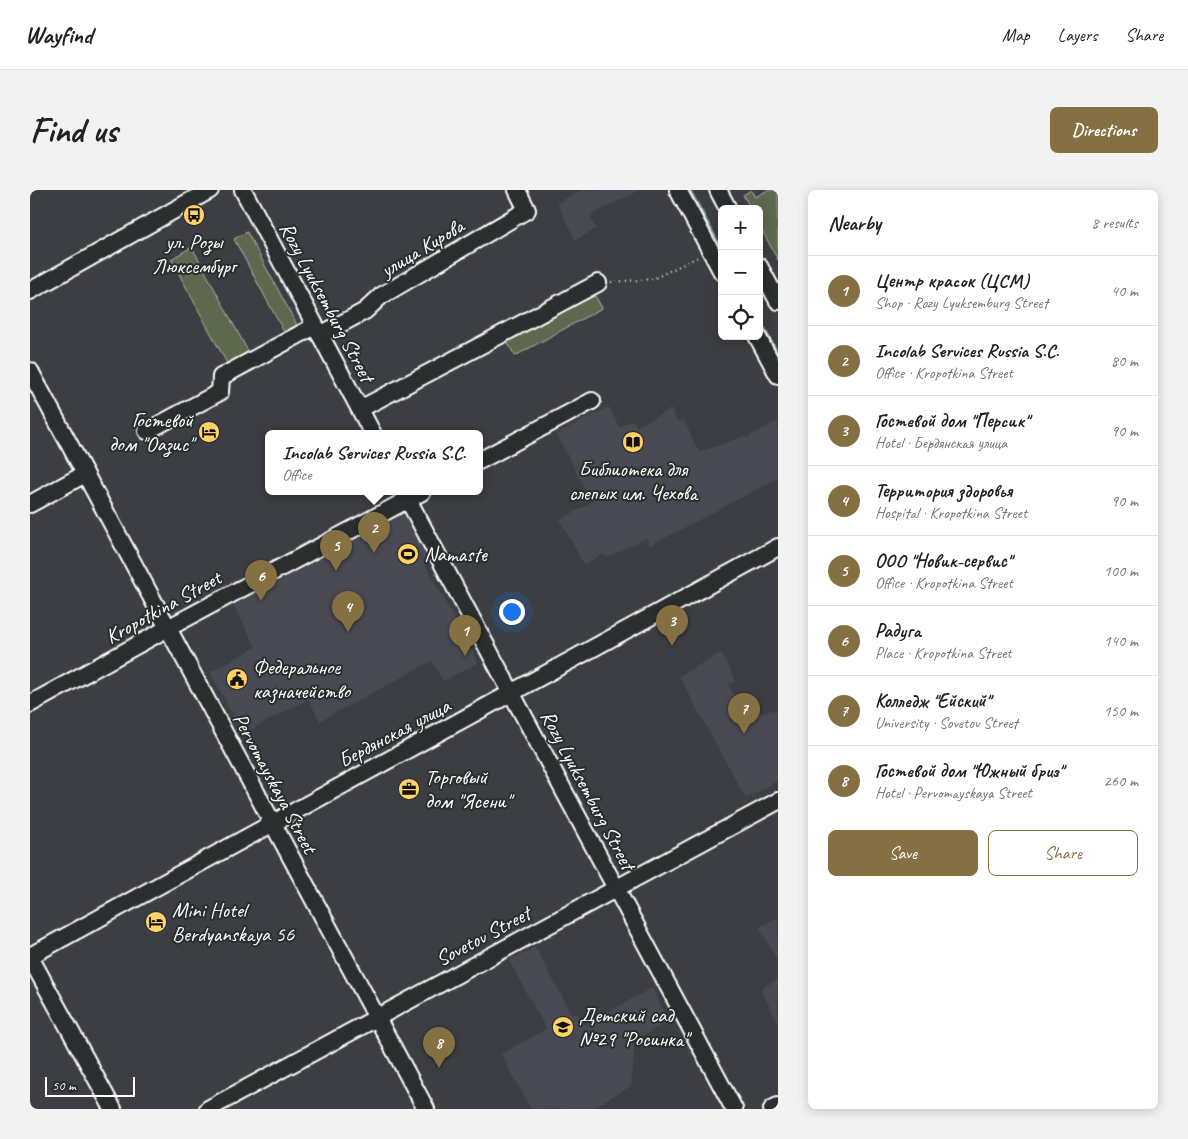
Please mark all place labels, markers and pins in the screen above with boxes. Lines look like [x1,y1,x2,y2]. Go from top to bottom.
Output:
bus stop icon: ул. Розы Люксембург [182,203,206,227]
place label: ул. Розы Люксембург [152,229,239,279]
place label: Гостевой дом "Оазис" [109,407,197,458]
hotel icon: Гостевой дом "Оазис" [197,420,221,444]
library icon: Библиотека для слепых им. Чехова [621,430,645,454]
place label: Библиотека для слепых им. Чехова [569,456,699,506]
pin: 2 [358,512,390,553]
pin: 5 [320,530,352,571]
place label: Namaste [424,541,488,567]
sports icon: Namaste [396,542,420,566]
pin: 6 [245,560,277,601]
pin: 4 [332,591,364,632]
pin: 3 [656,605,688,646]
pin: 1 [449,615,481,656]
place label: Федеральное казначейство [253,654,352,704]
public building icon: Федеральное казначейство [225,667,249,691]
pin: 7 [728,693,760,734]
place label: Торговый дом "Ясени" [425,764,515,814]
office icon: Торговый дом "Ясени" [397,777,421,801]
place label: Mini Hotel Berdyanskaya 56 [172,897,295,947]
hotel icon: Mini Hotel Berdyanskaya 56 [144,910,168,934]
place label: Детский сад №29 "Росинка" [579,1002,692,1052]
school or university icon: Детский сад №29 "Росинка" [551,1015,575,1039]
pin: 8 [423,1027,455,1068]

